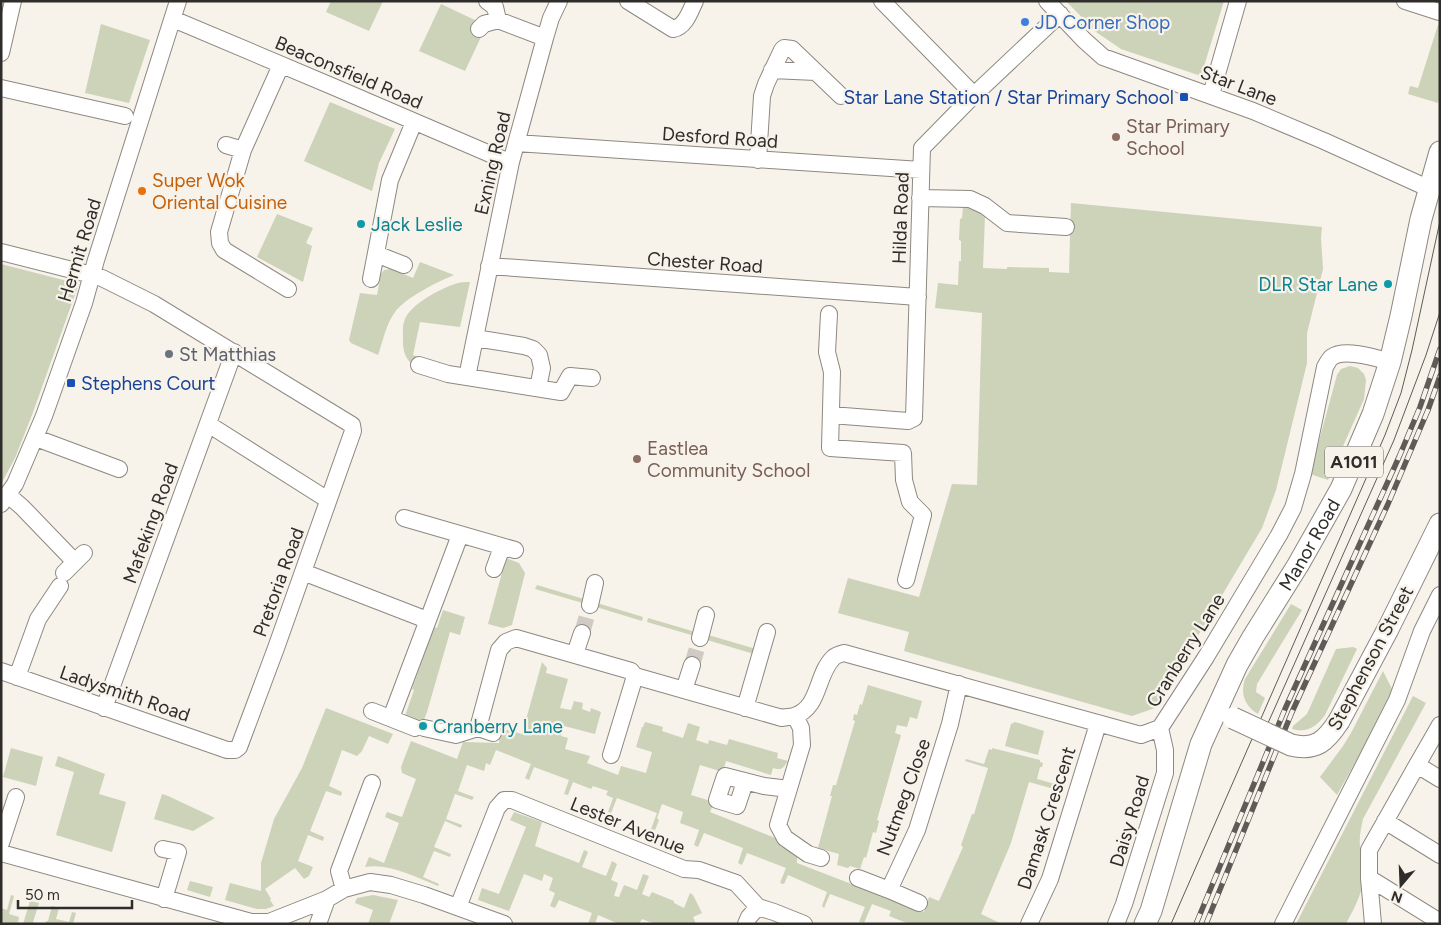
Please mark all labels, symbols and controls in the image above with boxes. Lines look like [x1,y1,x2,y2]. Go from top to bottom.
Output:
place label: JD Corner Shop [1035,11,1170,34]
marker: JD Corner Shop [1019,16,1031,28]
street label: Beaconsfield Road [272,31,426,114]
street label: Star Lane [1197,60,1280,111]
place label: Star Lane Station / Star Primary School [844,86,1174,109]
marker: Star Lane Station / Star Primary School [1178,91,1190,103]
street label: Exning Road [469,109,516,217]
place label: Star Primary School [1126,115,1230,160]
street label: Desford Road [661,122,779,153]
marker: Star Primary School [1110,131,1122,143]
place label: Super Wok Oriental Cuisine [152,169,287,214]
street label: Hilda Road [887,172,914,264]
marker: Super Wok Oriental Cuisine [136,185,148,197]
street label: Hermit Road [53,195,106,305]
place label: Jack Leslie [371,213,463,236]
marker: Jack Leslie [355,218,367,230]
street label: Chester Road [646,247,764,278]
place label: DLR Star Lane [1258,273,1378,296]
marker: DLR Star Lane [1382,278,1394,290]
place label: St Matthias [179,343,276,366]
marker: St Matthias [163,348,175,360]
place label: Stephens Court [81,372,215,395]
marker: Stephens Court [65,377,77,389]
place label: Eastlea Community School [647,437,810,482]
road number: A1011 [1325,447,1383,478]
marker: Eastlea Community School [631,453,643,465]
street label: Mafeking Road [118,460,183,587]
street label: Manor Road [1274,495,1345,595]
street label: Pretoria Road [248,524,309,640]
street label: Stephenson Street [1323,582,1418,734]
street label: Cranberry Lane [1141,589,1230,711]
street label: Ladysmith Road [57,660,193,727]
place label: Cranberry Lane [433,715,563,738]
marker: Cranberry Lane [417,720,429,732]
street label: Nutmeg Close [872,735,935,859]
street label: Damask Crescent [1012,744,1080,893]
street label: Daisy Road [1105,773,1154,870]
street label: Lester Avenue [567,792,689,859]
north arrow [1376,860,1426,910]
scale bar [18,878,131,910]
text: 50 m [25,886,60,904]
text: N [1389,887,1405,907]

